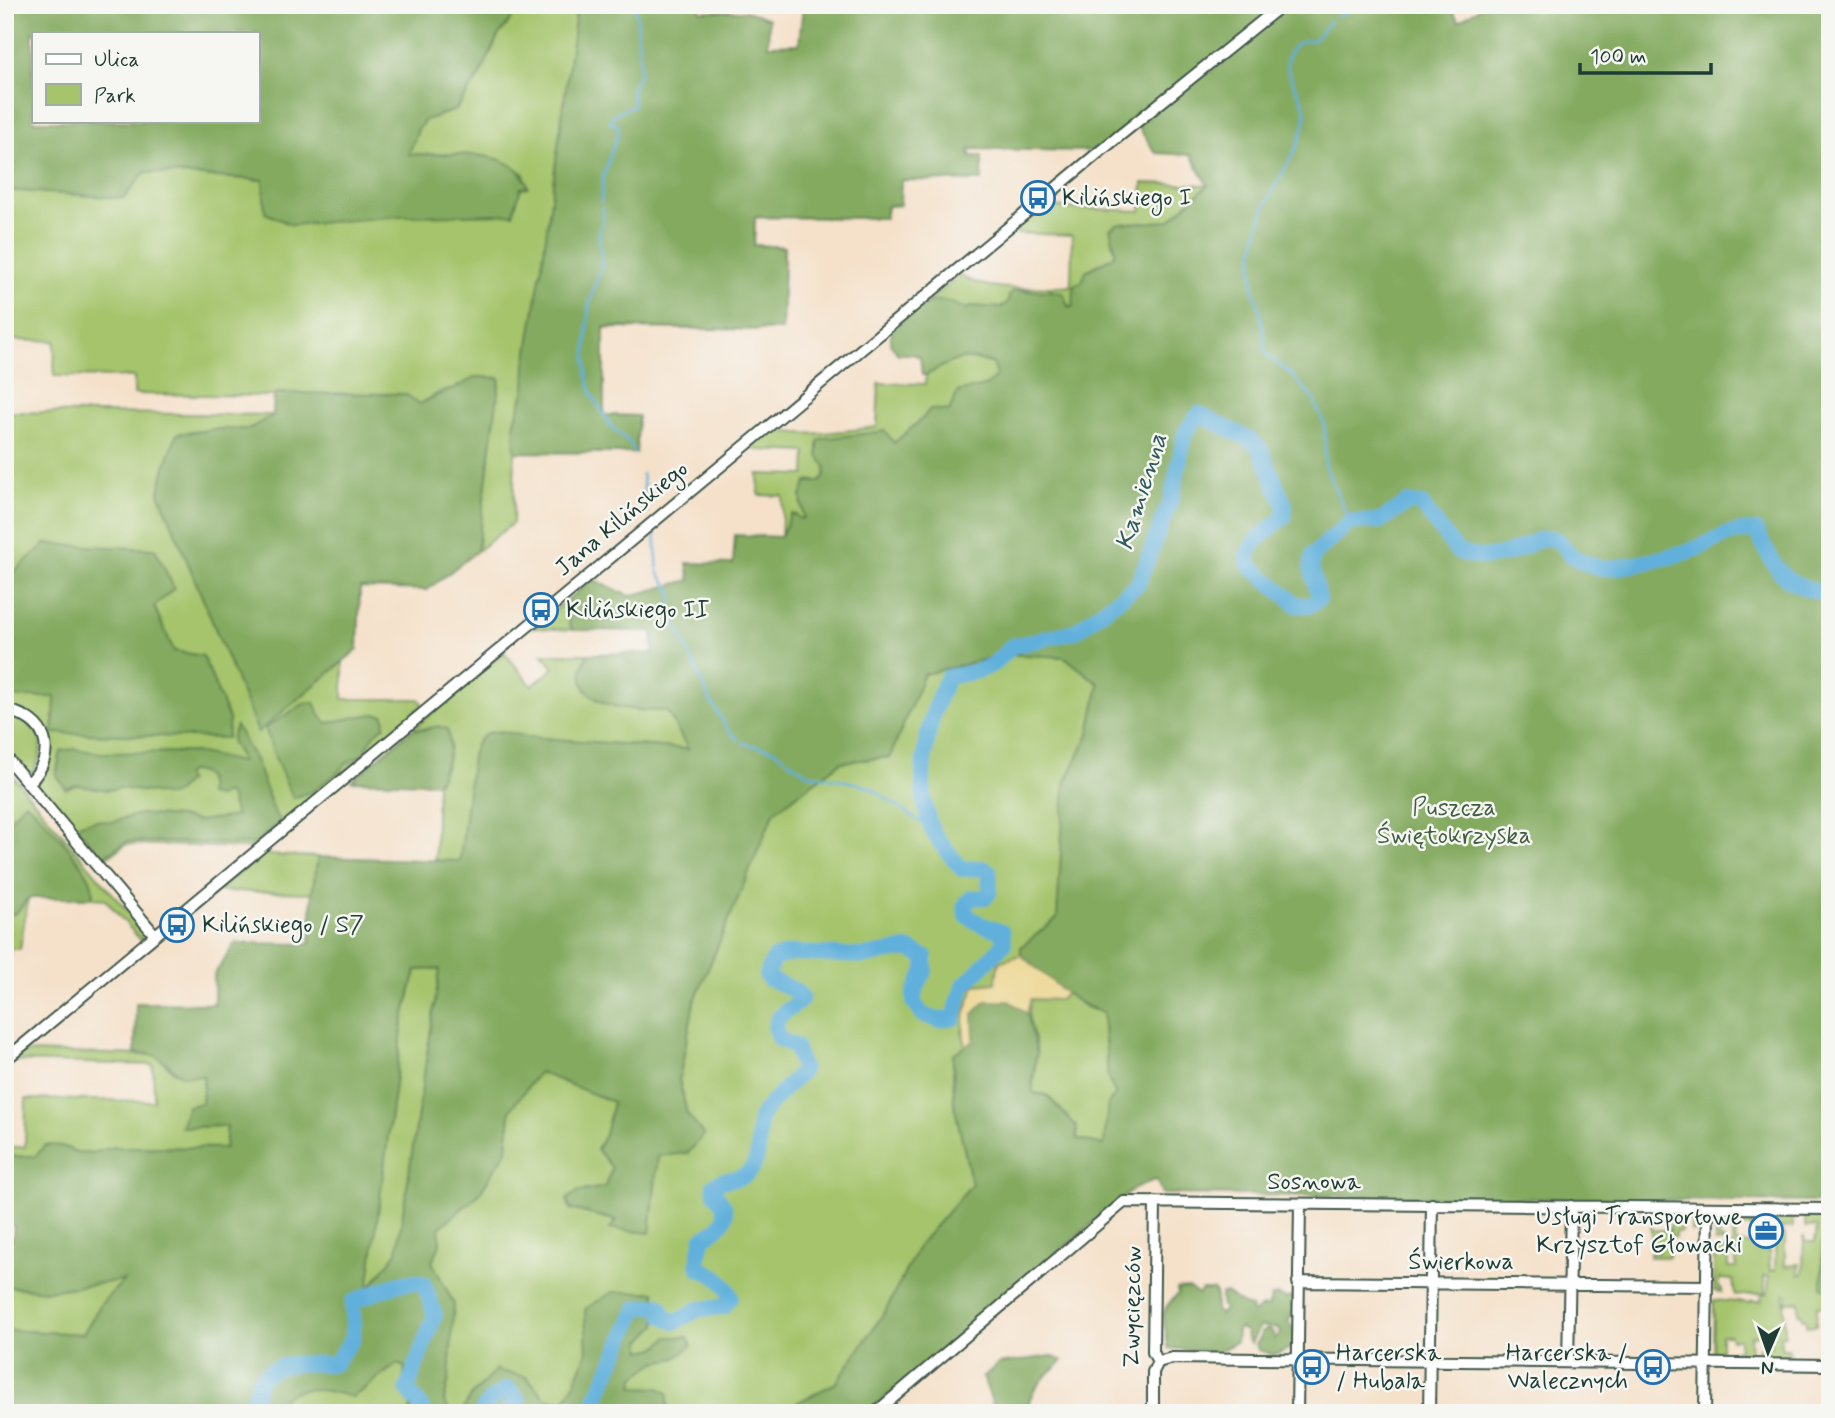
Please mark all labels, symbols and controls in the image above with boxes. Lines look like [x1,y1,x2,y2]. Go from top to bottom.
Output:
legend [32,32,259,122]
scale bar [1580,32,1711,76]
text: 100 m [1590,43,1646,71]
text: Ulica [94,46,139,74]
text: Park [94,82,136,110]
bus stop icon: Kilińskiego I [1019,179,1057,217]
place label: Kilińskiego I [1062,183,1192,216]
water label: Kamienna [1108,429,1176,555]
street label: Jana Kilińskiego [549,454,696,585]
bus stop icon: Kilińskiego II [522,591,560,629]
place label: Kilińskiego II [566,595,710,628]
park label: Puszcza Świętokrzyska [1377,793,1531,852]
bus stop icon: Kilińskiego / S7 [158,906,196,944]
place label: Kilińskiego / S7 [202,910,364,943]
street label: Sosnowa [1267,1167,1361,1198]
place label: Usługi Transportowe Krzysztof Głowacki [1536,1202,1742,1261]
office icon: Usługi Transportowe Krzysztof Głowacki [1747,1212,1785,1250]
street label: Zwycięzców [1116,1246,1150,1368]
street label: Świerkowa [1408,1246,1514,1278]
north arrow [1734,1316,1804,1386]
place label: Harcerska / Hubala [1336,1338,1442,1397]
place label: Harcerska / Walecznych [1506,1338,1628,1397]
bus stop icon: Harcerska / Hubala [1293,1348,1331,1386]
bus stop icon: Harcerska / Walecznych [1634,1348,1672,1386]
text: N [1761,1355,1774,1380]

